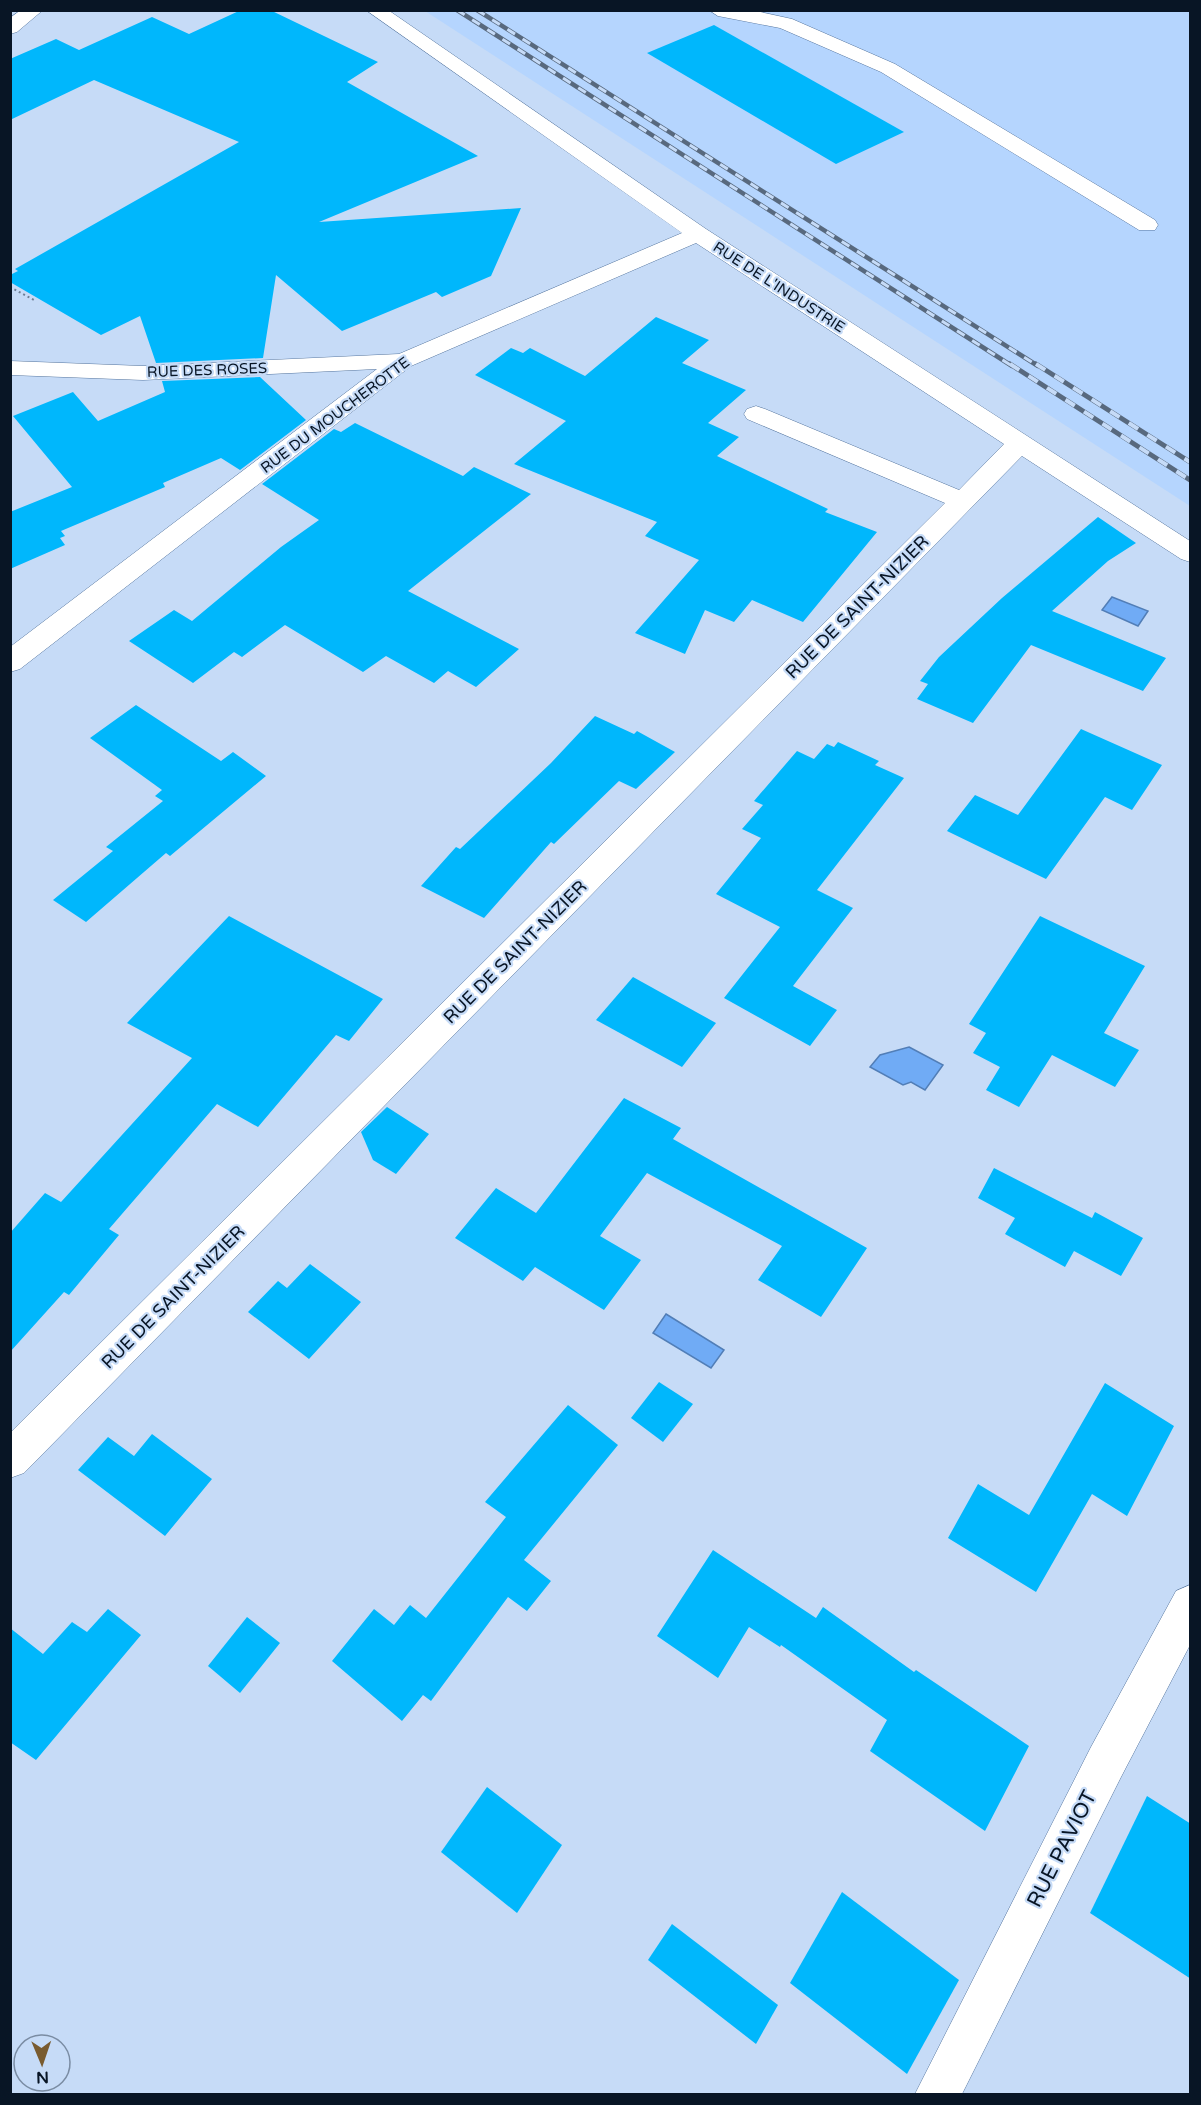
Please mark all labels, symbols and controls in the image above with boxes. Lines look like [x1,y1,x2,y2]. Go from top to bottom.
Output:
street label: RUE DE L'INDUSTRIE [710,238,848,336]
street label: RUE DU MOUCHEROTTE [257,353,413,477]
street label: RUE DES ROSES [147,359,267,381]
street label: RUE DE SAINT-NIZIER [781,531,933,683]
street label: RUE DE SAINT-NIZIER [439,876,591,1028]
street label: RUE DE SAINT-NIZIER [97,1221,249,1373]
street label: RUE PAVIOT [1022,1786,1102,1911]
north arrow [12,2033,72,2093]
text: N [36,2067,49,2087]

